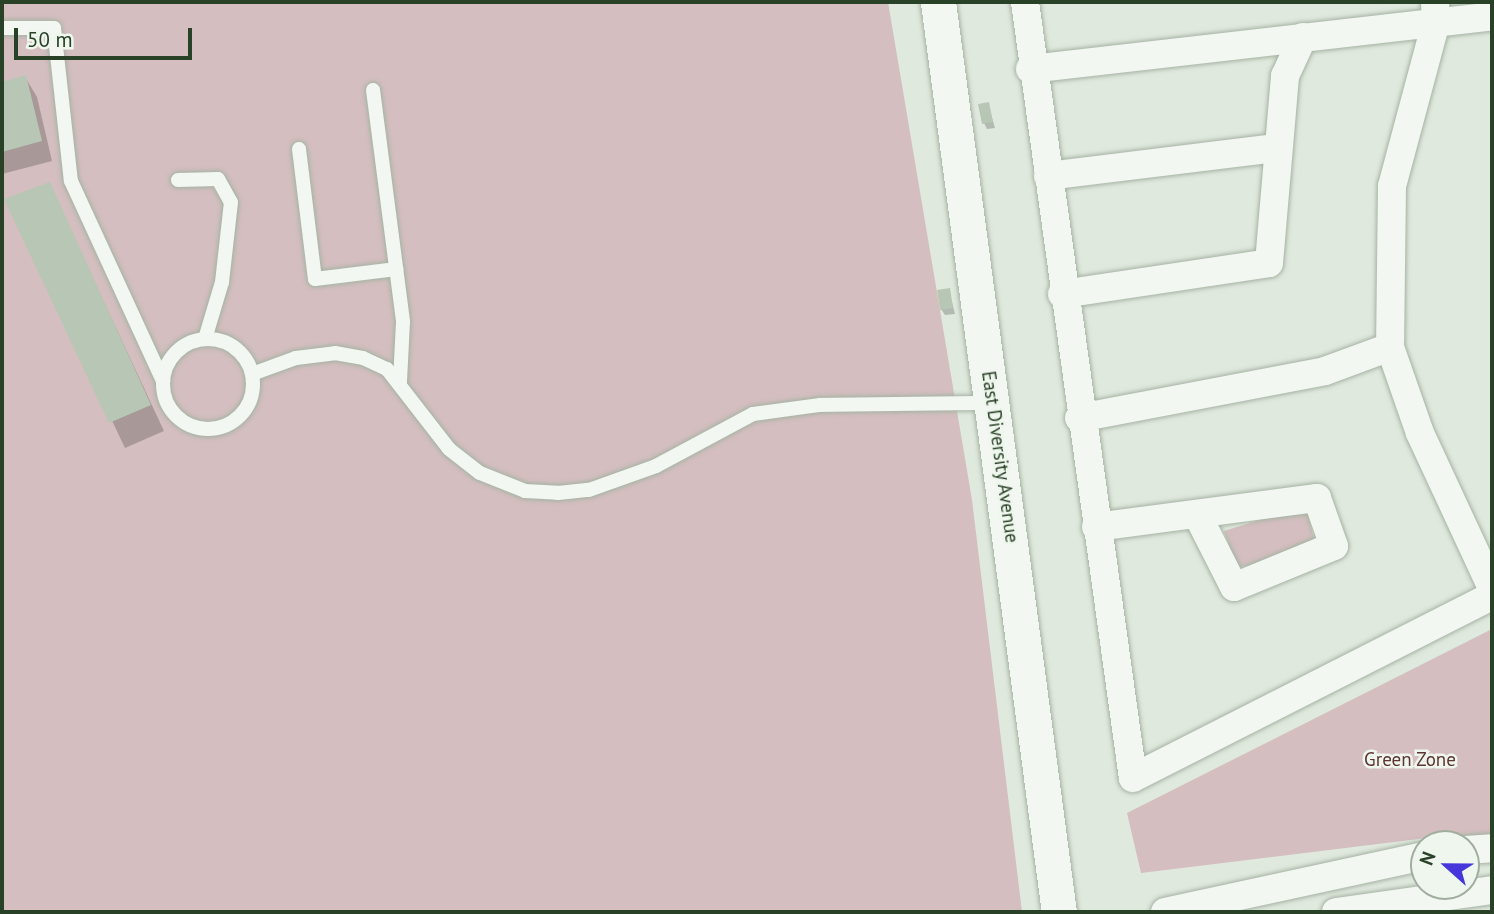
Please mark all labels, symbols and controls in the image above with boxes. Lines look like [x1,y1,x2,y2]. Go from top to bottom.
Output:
scale bar [18,14,196,58]
text: 50 m [27,26,73,53]
street label: East Diversity Avenue [977,369,1023,545]
park label: Green Zone [1364,749,1456,771]
north arrow [1410,830,1480,900]
text: N [1414,848,1441,868]

